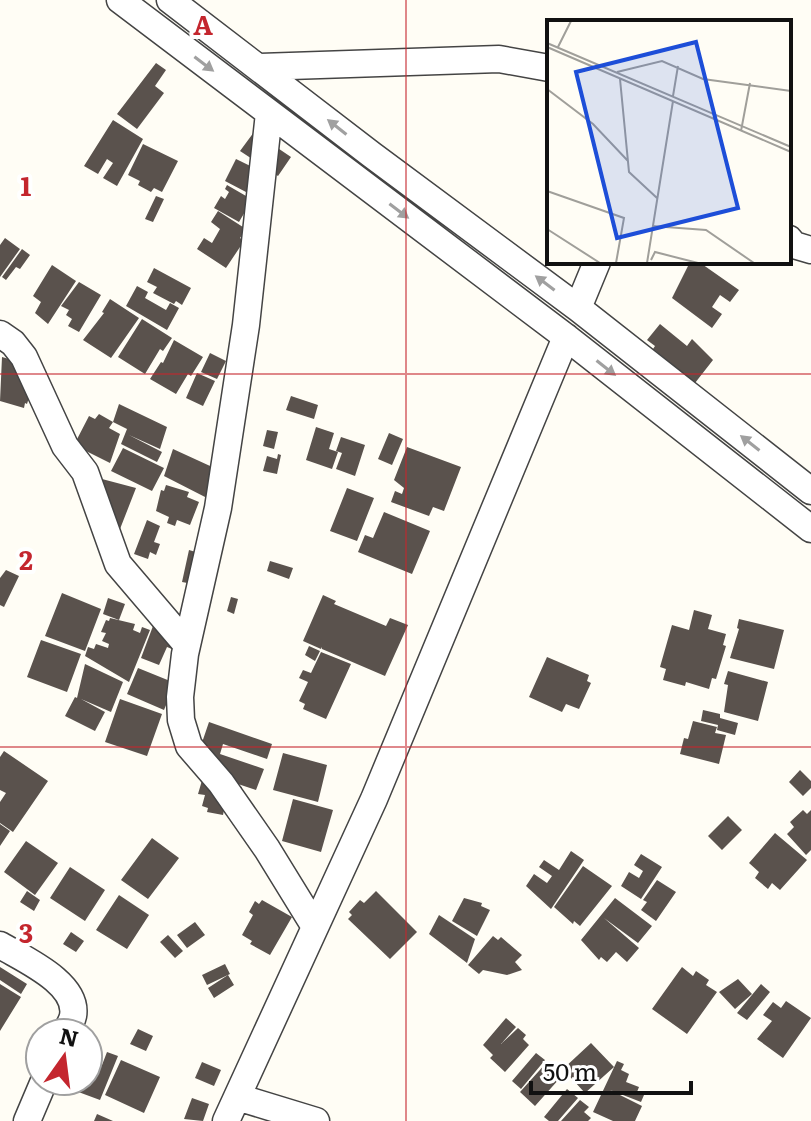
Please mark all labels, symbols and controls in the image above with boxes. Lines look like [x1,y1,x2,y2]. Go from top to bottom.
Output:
text: A [193,4,213,43]
inset map [547,20,791,264]
one-way arrow [194,55,214,71]
one-way arrow [327,119,347,136]
text: 1 [21,165,32,204]
one-way arrow [388,203,410,219]
one-way arrow [534,276,555,291]
one-way arrow [596,360,616,376]
one-way arrow [740,435,760,451]
text: 2 [19,539,33,578]
text: 3 [19,912,33,951]
north arrow [24,1017,104,1097]
text: N [56,1018,82,1054]
scale bar [531,1045,691,1095]
text: 50 m [543,1053,597,1088]

